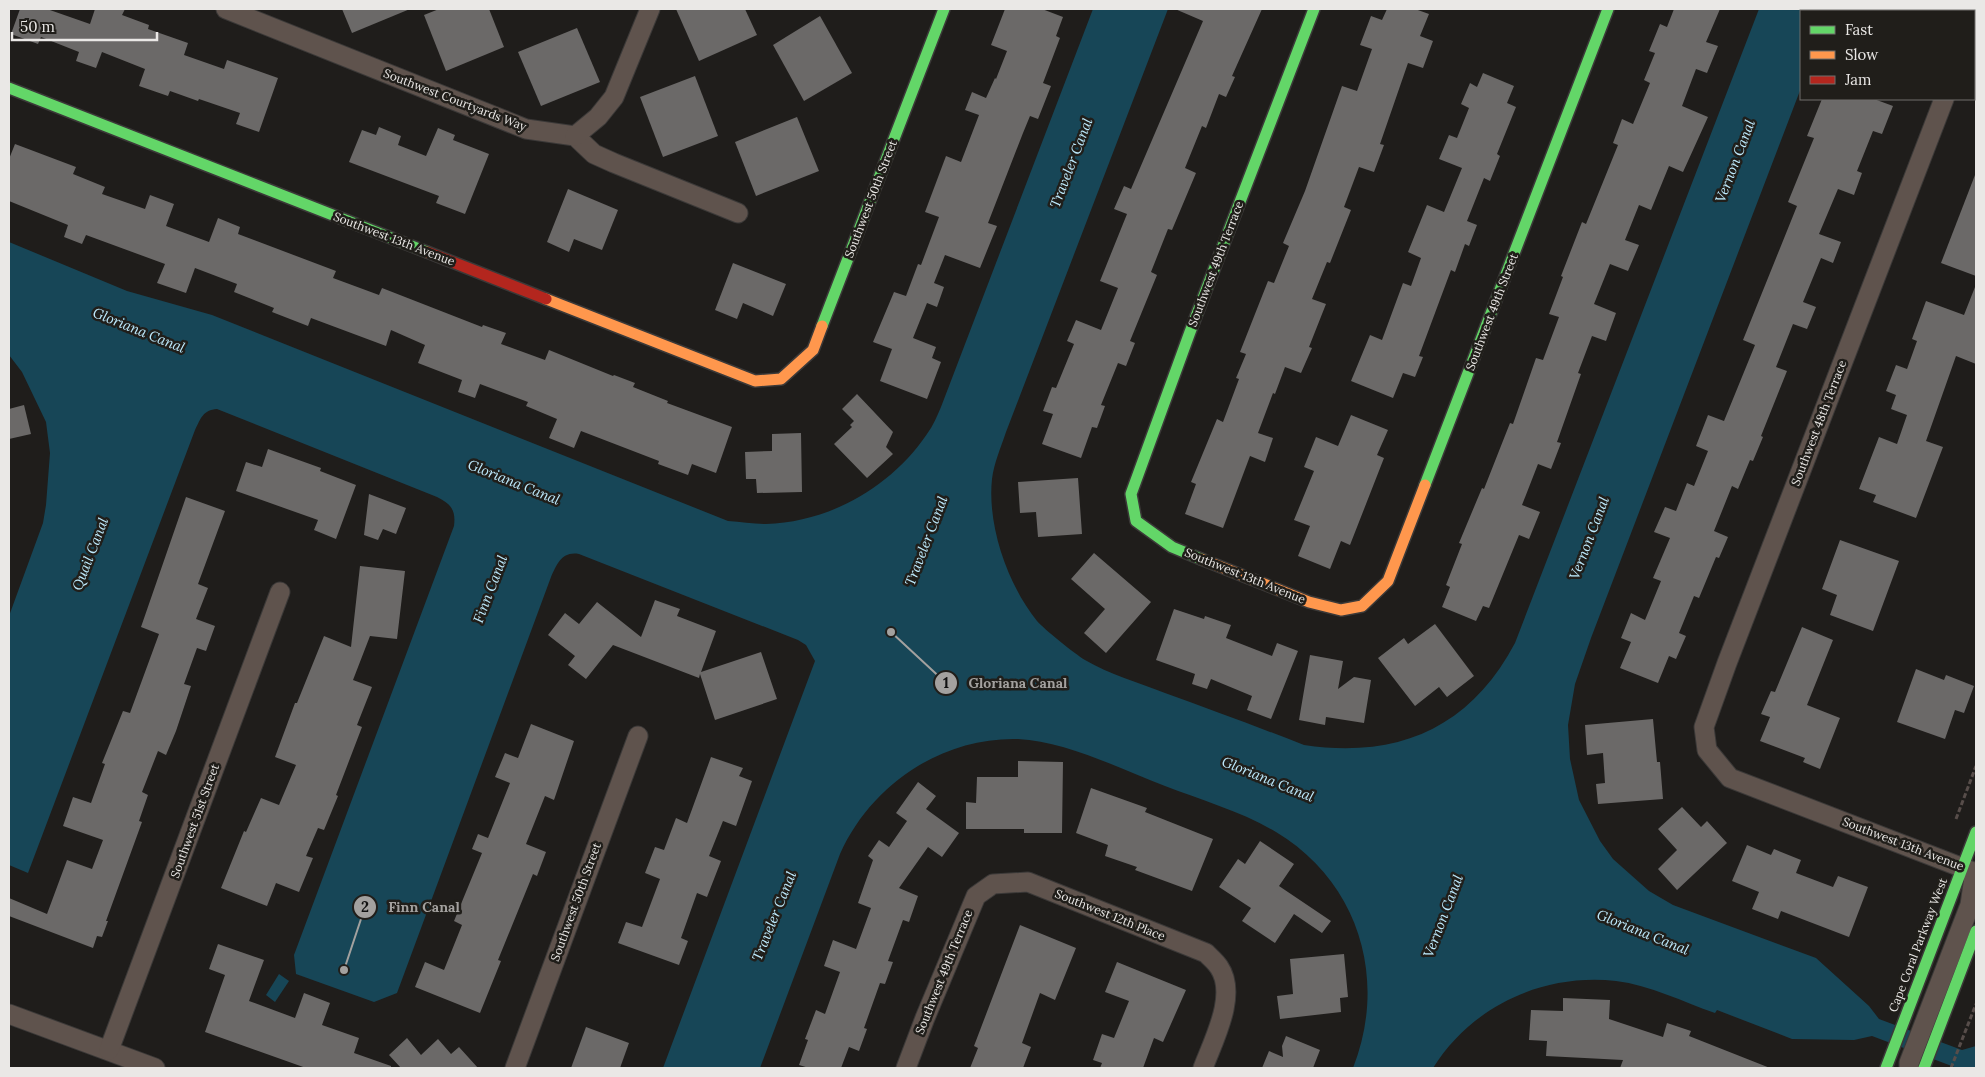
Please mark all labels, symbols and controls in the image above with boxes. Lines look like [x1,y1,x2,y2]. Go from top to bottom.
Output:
scale bar [12,10,158,42]
legend [1800,10,1975,100]
text: 50 m [20,17,55,36]
text: Fast [1845,20,1873,39]
text: Slow [1845,45,1878,64]
street label: Southwest Courtyards Way [382,65,529,134]
text: Jam [1844,70,1872,89]
water label: Traveler Canal [1046,115,1096,211]
water label: Vernon Canal [1711,117,1759,205]
street label: Southwest 50th Street [841,137,900,260]
street label: Southwest 49th Terrace [1185,198,1247,329]
street label: Southwest 13th Avenue [331,208,457,269]
street label: Southwest 49th Street [1462,251,1521,373]
water label: Gloriana Canal [90,303,188,357]
street label: Southwest 48th Terrace [1788,357,1850,488]
water label: Gloriana Canal [465,455,563,509]
water label: Traveler Canal [901,493,951,589]
water label: Vernon Canal [1565,494,1613,582]
water label: Quail Canal [68,515,112,593]
street label: Southwest 13th Avenue [1183,544,1308,607]
water label: Finn Canal [469,553,511,625]
callout: Gloriana Canal [933,669,1077,698]
text: 1 [943,673,949,692]
text: Gloriana Canal [969,674,1068,692]
water label: Gloriana Canal [1219,752,1317,806]
street label: Southwest 51st Street [167,761,222,880]
street label: Southwest 13th Avenue [1840,813,1966,874]
street label: Southwest 50th Street [547,840,604,963]
water label: Traveler Canal [748,869,800,963]
water label: Vernon Canal [1419,872,1467,960]
street label: Cape Coral Parkway West [1885,875,1950,1014]
street label: Southwest 12th Place [1053,886,1168,944]
callout: Finn Canal [353,893,469,922]
text: 2 [361,897,369,916]
text: Finn Canal [388,898,460,916]
water label: Gloriana Canal [1594,905,1692,959]
street label: Southwest 49th Terrace [912,907,976,1036]

